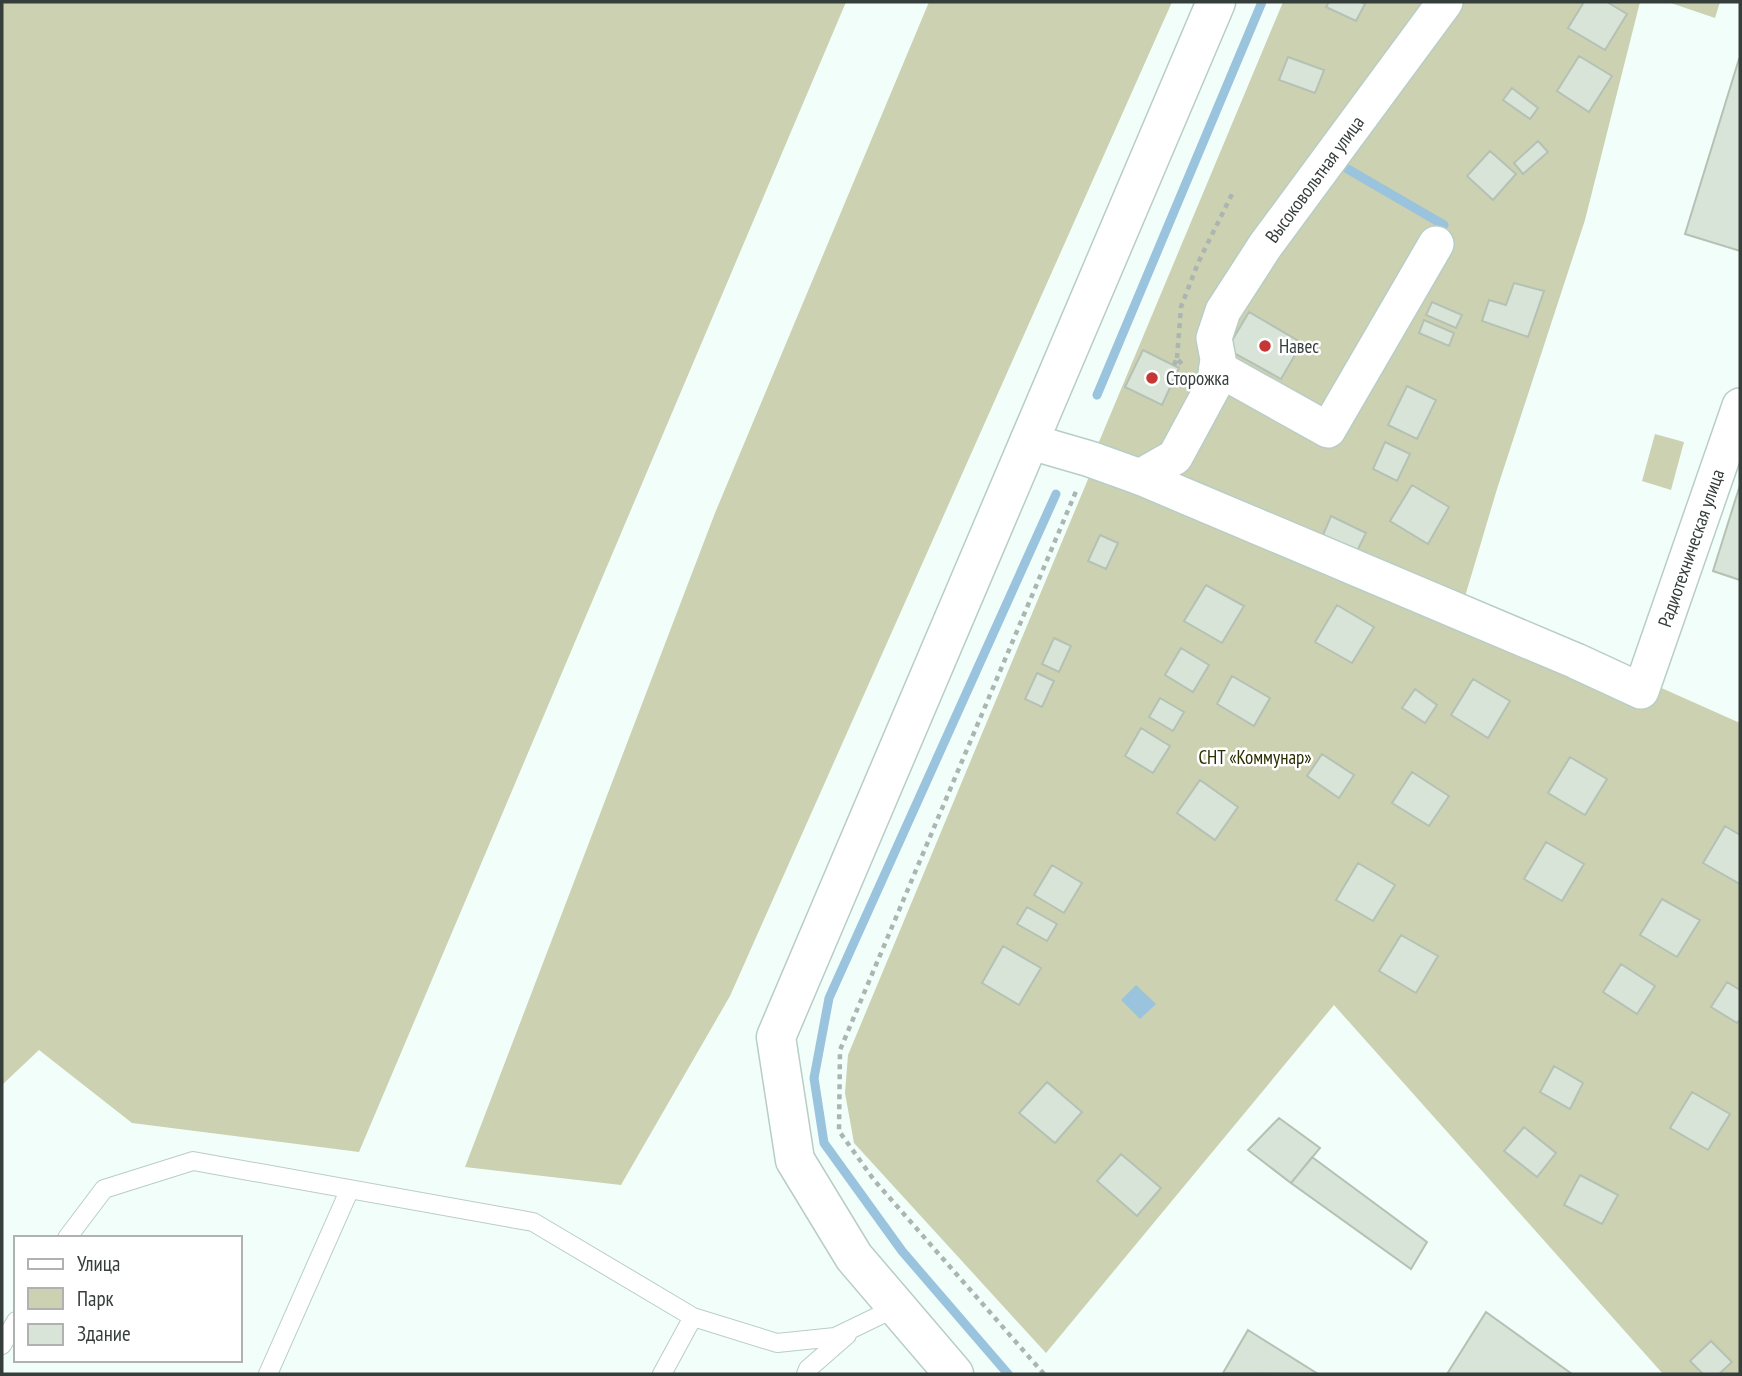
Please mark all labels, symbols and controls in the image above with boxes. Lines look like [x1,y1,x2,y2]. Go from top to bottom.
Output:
street label: Высоковольтная улица [1260,111,1369,247]
place label: Навес [1279,334,1319,358]
marker: Навес [1257,338,1273,354]
place label: Сторожка [1166,366,1229,390]
marker: Сторожка [1144,370,1160,386]
street label: Радиотехническая улица [1652,466,1729,630]
park label: СНТ «Коммунар» [1198,745,1312,769]
legend [14,1236,242,1362]
text: Улица [77,1250,120,1277]
text: Парк [77,1285,114,1312]
text: Здание [77,1320,131,1347]

